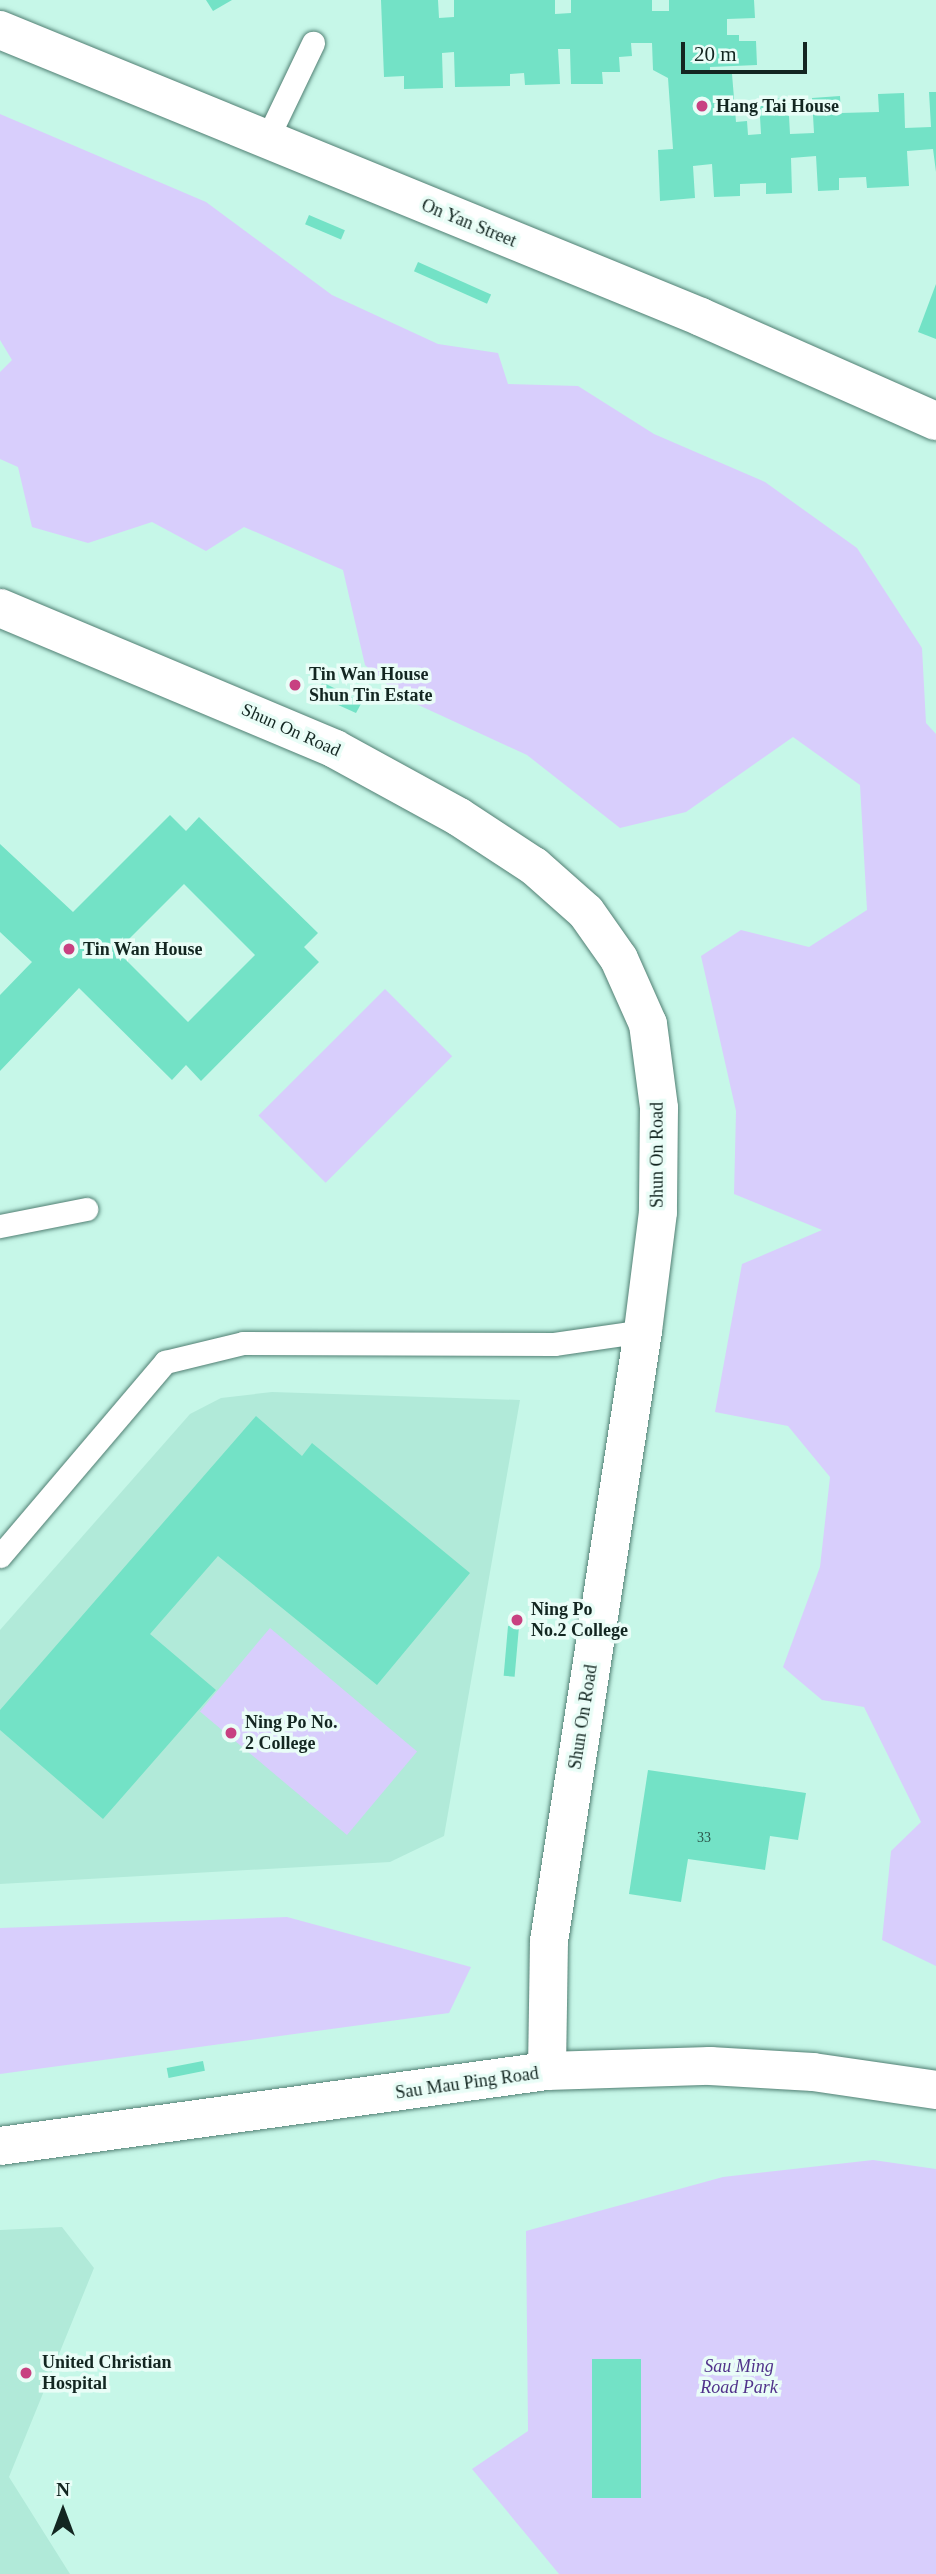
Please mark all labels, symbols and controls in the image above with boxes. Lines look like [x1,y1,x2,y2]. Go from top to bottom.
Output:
scale bar [684,28,810,72]
text: 20 m [694,42,737,66]
place label: Hang Tai House [716,95,839,117]
marker: Hang Tai House [694,98,710,114]
street label: On Yan Street [418,194,520,252]
place label: Tin Wan House Shun Tin Estate [309,664,433,706]
marker: Tin Wan House Shun Tin Estate [287,677,303,693]
street label: Shun On Road [238,699,344,761]
place label: Tin Wan House [83,938,203,960]
marker: Tin Wan House [61,941,77,957]
street label: Shun On Road [646,1102,668,1208]
place label: Ning Po No.2 College [531,1599,628,1642]
marker: Ning Po No.2 College [509,1612,525,1628]
street label: Shun On Road [564,1663,602,1771]
place label: Ning Po No. 2 College [245,1712,338,1754]
marker: Ning Po No. 2 College [223,1725,239,1741]
house number: 33 [697,1830,711,1846]
street label: Sau Mau Ping Road [394,2062,540,2104]
place label: United Christian Hospital [42,2352,172,2394]
park label: Sau Ming Road Park [700,2356,778,2398]
marker: United Christian Hospital [16,2363,36,2383]
north arrow [28,2476,98,2546]
text: N [56,2479,70,2500]

